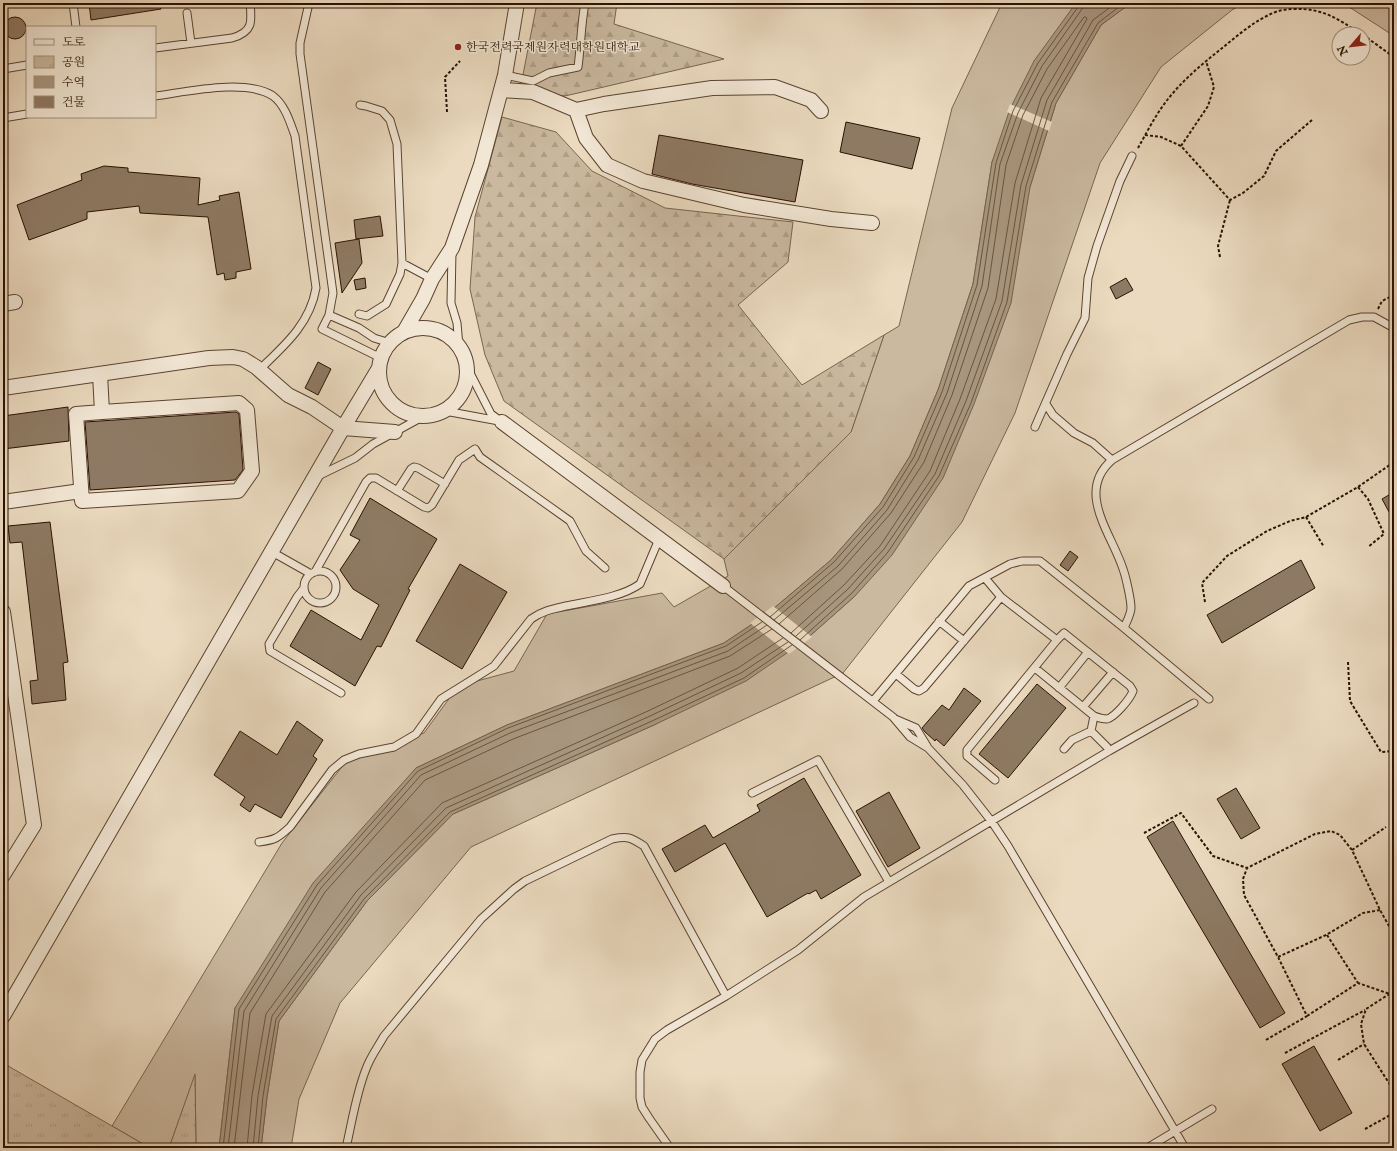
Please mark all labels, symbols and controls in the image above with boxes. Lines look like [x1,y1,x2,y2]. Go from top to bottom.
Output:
legend [26,26,156,118]
north arrow [1331,26,1371,66]
text: 도로 [62,35,86,50]
place label: 한국전력국제원자력대학원대학교 [466,40,640,55]
marker: 한국전력국제원자력대학원대학교 [453,42,463,52]
text: N [1334,42,1352,59]
text: 공원 [62,55,85,70]
text: 수역 [62,75,85,90]
text: 건물 [62,95,86,110]

